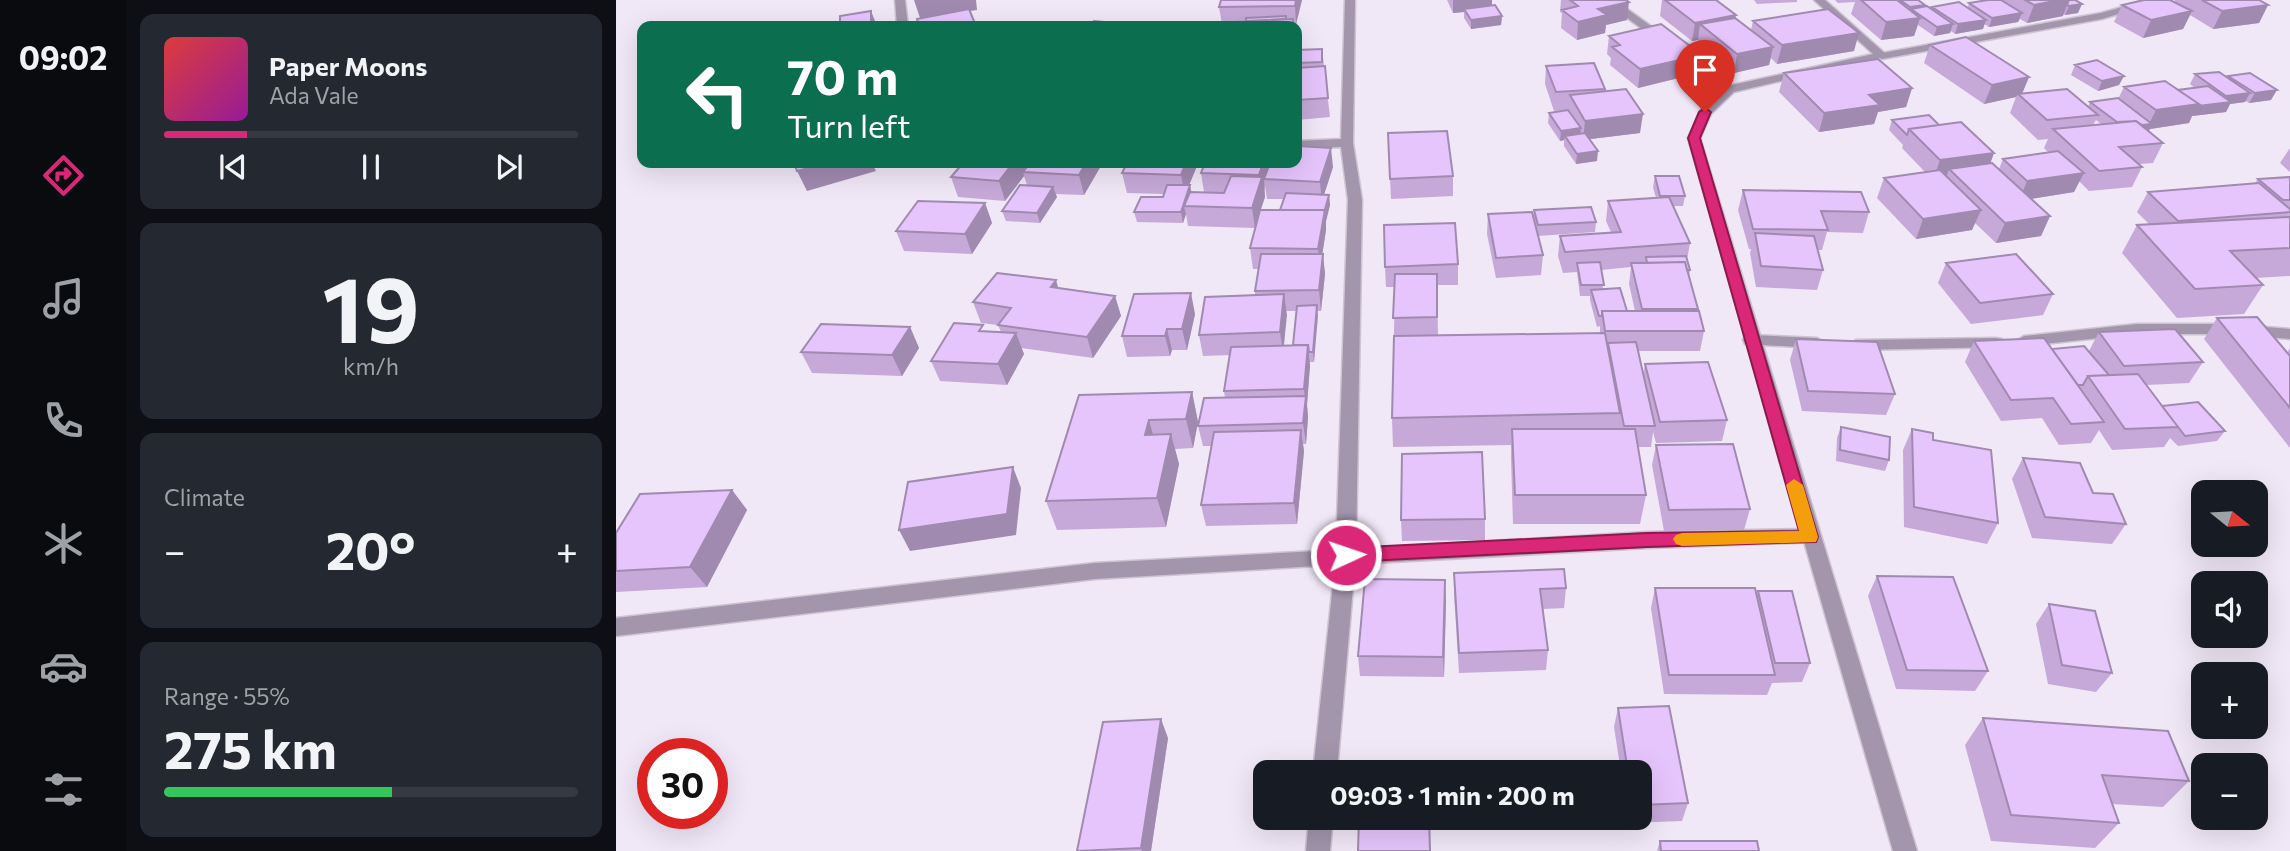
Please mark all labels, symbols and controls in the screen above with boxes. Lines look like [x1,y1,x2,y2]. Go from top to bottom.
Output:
text: 09:02 [19,37,107,77]
pin [1675,40,1735,112]
text: 70 m [787,45,898,105]
icon: left [672,49,763,140]
text: Paper Moons [269,50,427,81]
icon: arrive [1686,51,1724,89]
text: Ada Vale [269,81,359,109]
text: Turn left [787,105,911,145]
icon: previous [214,148,252,186]
icon: pause [352,148,390,186]
icon: next [490,148,528,186]
icon: directions [39,151,88,200]
text: 19 [322,250,420,362]
icon: music [39,274,88,323]
text: km/h [343,352,399,380]
icon: phone [39,396,88,445]
north arrow [2191,480,2268,556]
map controls [2191,480,2268,830]
text: Climate [164,483,245,511]
text: 20° [326,517,416,581]
position arrow [1309,518,1383,592]
icon: climate [39,519,88,568]
text: − [164,526,186,573]
text: + [556,526,578,573]
button: sound [2191,571,2268,648]
icon: car [39,642,88,691]
button: + [2191,662,2268,739]
text: Range · 55% [164,682,290,710]
text: 275 km [164,716,337,780]
speed limit sign: 30 [637,738,728,829]
button: − [2191,753,2268,830]
icon: filters [39,765,88,814]
text: 09:03 · 1 min · 200 m [1330,779,1575,810]

